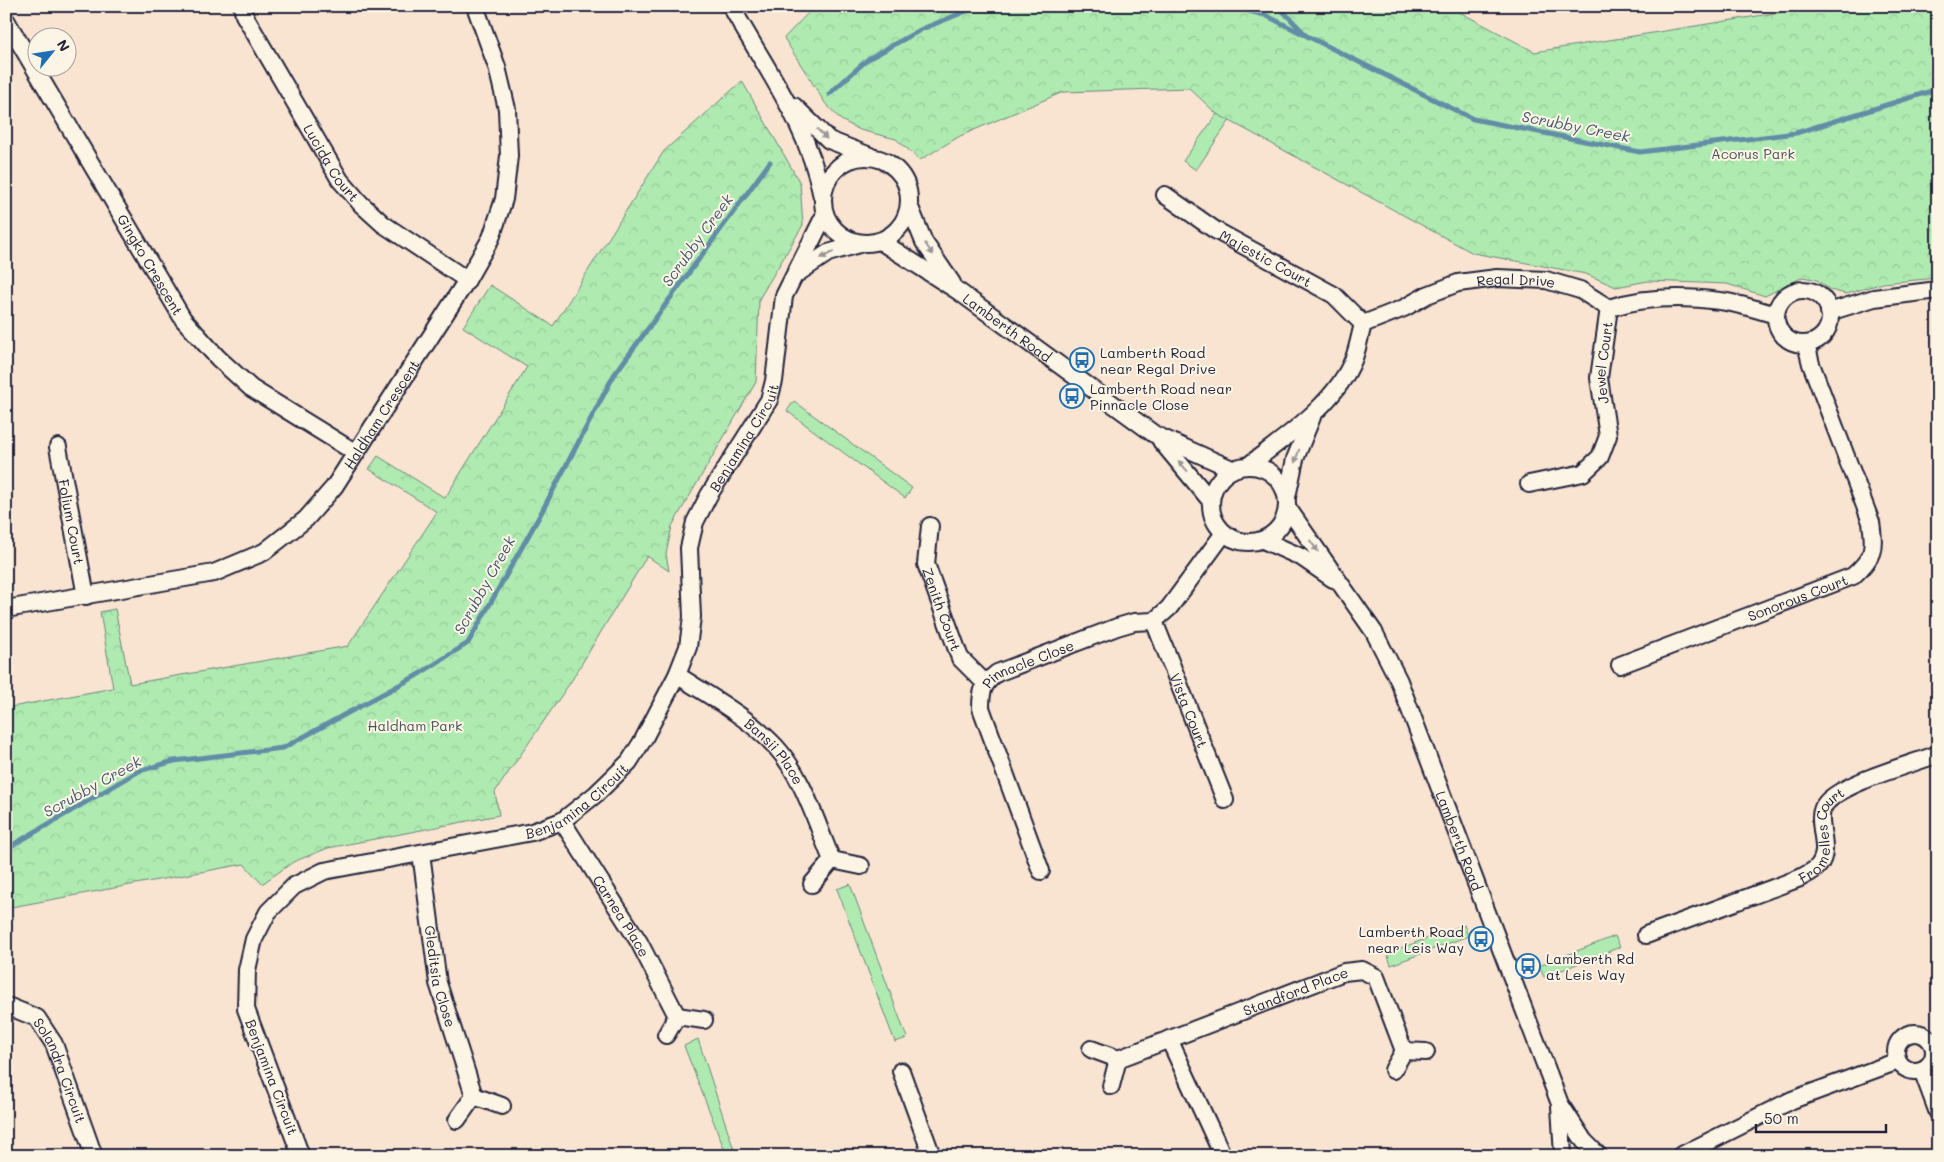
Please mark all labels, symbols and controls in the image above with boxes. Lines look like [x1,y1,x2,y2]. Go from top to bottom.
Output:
north arrow [28,28,78,78]
text: N [53,36,75,55]
water label: Scrubby Creek [1520,106,1633,146]
street label: Lucida Court [300,120,364,205]
one-way arrow [815,127,827,139]
park label: Acorus Park [1711,144,1795,163]
water label: Scrubby Creek [657,189,738,290]
street label: Gingko Crescent [113,210,188,318]
street label: Majestic Court [1216,225,1315,291]
one-way arrow [924,242,934,256]
one-way arrow [820,250,835,259]
street label: Regal Drive [1475,268,1558,292]
street label: Lamberth Road [959,288,1056,366]
street label: Jewel Court [1589,320,1616,405]
place label: Lamberth Road near Regal Drive [1100,343,1216,378]
bus stop icon: Lamberth Road near Regal Drive [1069,347,1095,373]
street label: Haldham Crescent [339,356,423,472]
place label: Lamberth Road near Pinnacle Close [1090,379,1232,414]
street label: Benjamina Circuit [704,381,782,495]
bus stop icon: Lamberth Road near Pinnacle Close [1059,383,1085,409]
one-way arrow [1293,449,1301,464]
one-way arrow [1177,461,1189,473]
street label: Folium Court [55,477,89,566]
water label: Scrubby Creek [449,531,520,638]
one-way arrow [1309,539,1319,553]
street label: Zenith Court [918,564,966,654]
street label: Sonorous Court [1745,569,1850,625]
street label: Pinnacle Close [977,635,1076,692]
street label: Vista Court [1166,670,1213,750]
street label: Bansii Place [741,713,809,788]
park label: Haldham Park [367,716,463,735]
water label: Scrubby Creek [39,750,146,821]
street label: Benjamina Circuit [524,759,632,843]
street label: Fromelles Court [1795,782,1847,887]
street label: Lamberth Road [1432,788,1487,893]
street label: Carnea Place [589,871,654,960]
place label: Lamberth Road near Leis Way [1359,922,1464,957]
street label: Gleditsia Close [421,924,461,1029]
bus stop icon: Lamberth Road near Leis Way [1468,926,1494,952]
place label: Lamberth Rd at Leis Way [1546,949,1634,984]
bus stop icon: Lamberth Rd at Leis Way [1515,953,1541,979]
street label: Standford Place [1240,962,1351,1020]
street label: Solandra Circuit [30,1014,91,1126]
street label: Benjamina Circuit [241,1016,303,1138]
scale bar [1756,1102,1886,1134]
text: 50 m [1764,1108,1799,1128]

